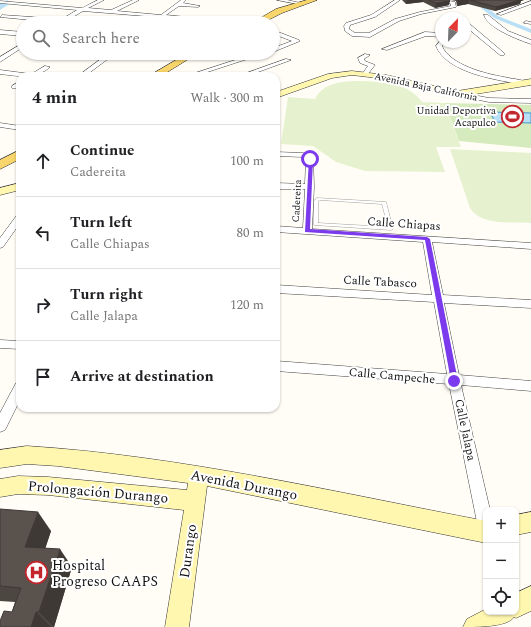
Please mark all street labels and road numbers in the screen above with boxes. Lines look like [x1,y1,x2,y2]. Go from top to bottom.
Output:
street label: Avenida Baja California [373,68,479,106]
street label: Cadereita [288,179,306,223]
street label: Calle Chiapas [367,212,441,236]
street label: Calle Tabasco [343,271,417,293]
street label: Calle Campeche [348,363,436,389]
street label: Calle Jalapa [449,397,481,463]
street label: Avenida Durango [189,464,299,506]
street label: Prolongación Durango [27,475,169,509]
street label: Durango [174,523,202,579]

